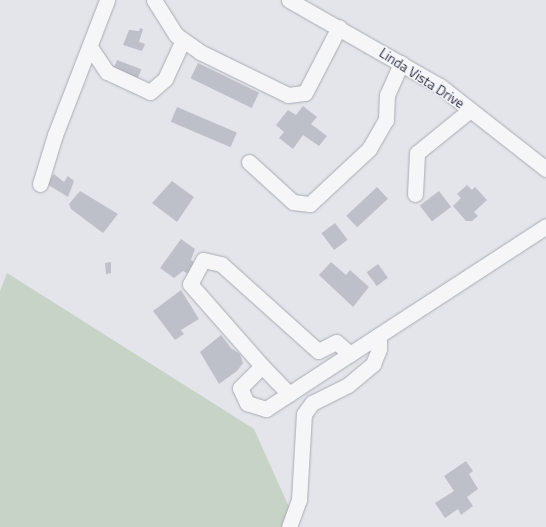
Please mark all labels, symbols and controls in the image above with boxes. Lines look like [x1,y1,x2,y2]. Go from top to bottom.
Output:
street label: Linda Vista Drive [376,44,468,112]

